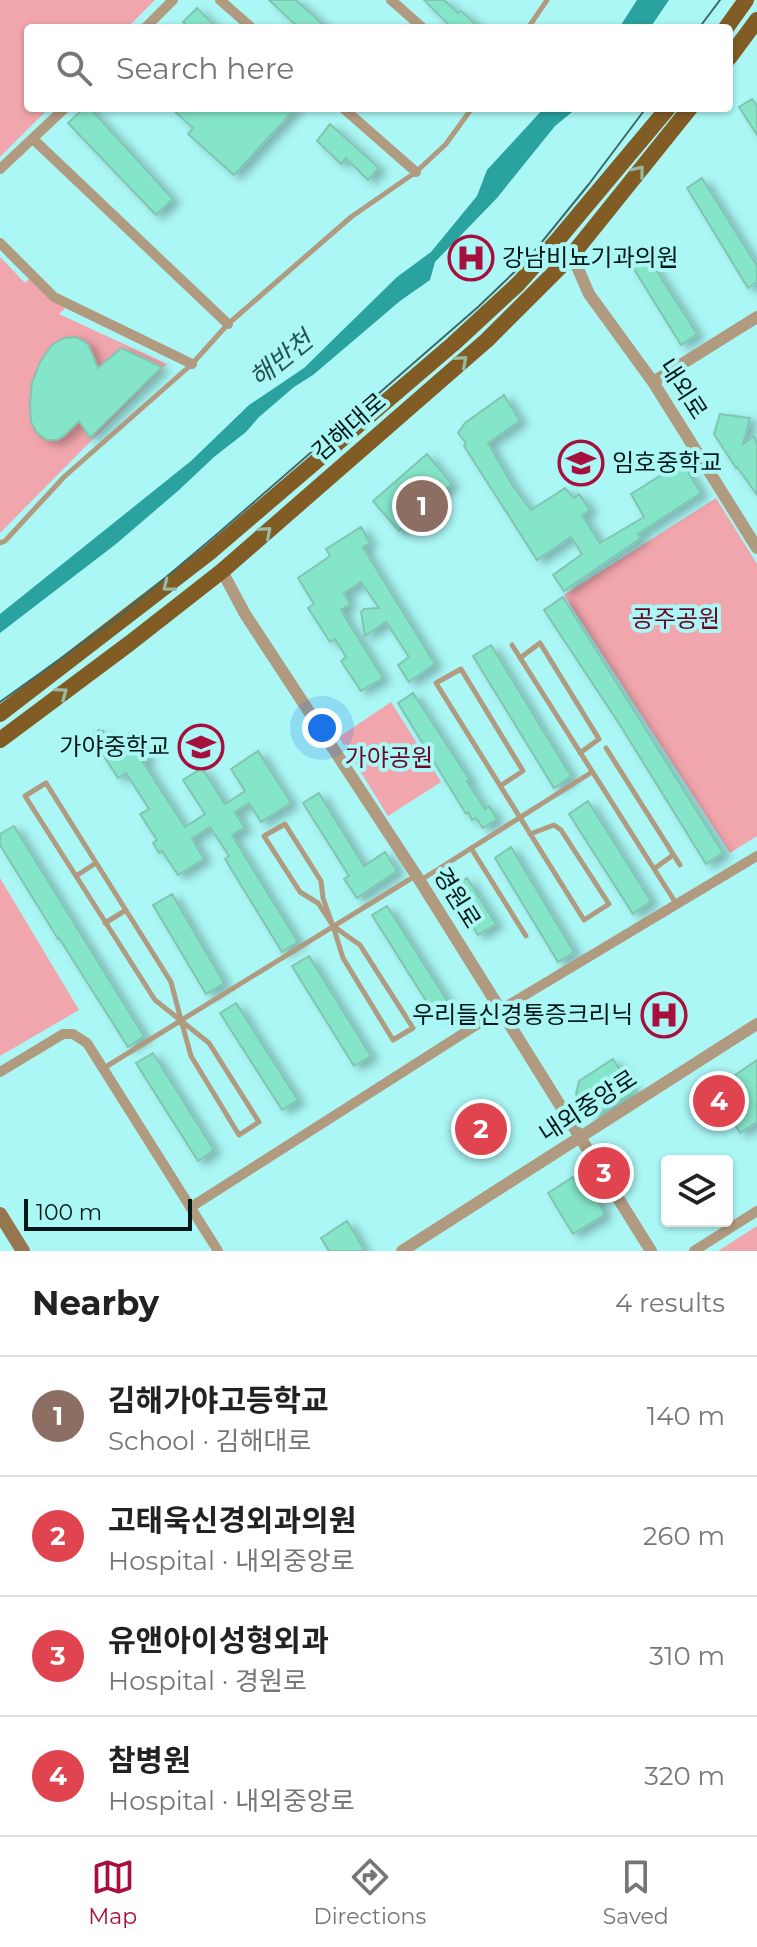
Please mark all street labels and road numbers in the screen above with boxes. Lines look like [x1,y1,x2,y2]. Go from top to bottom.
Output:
street label: 내외로 [653,353,714,424]
street label: 김해대로 [306,387,392,467]
street label: 경원로 [428,862,487,934]
street label: 내외중앙로 [534,1063,642,1148]

